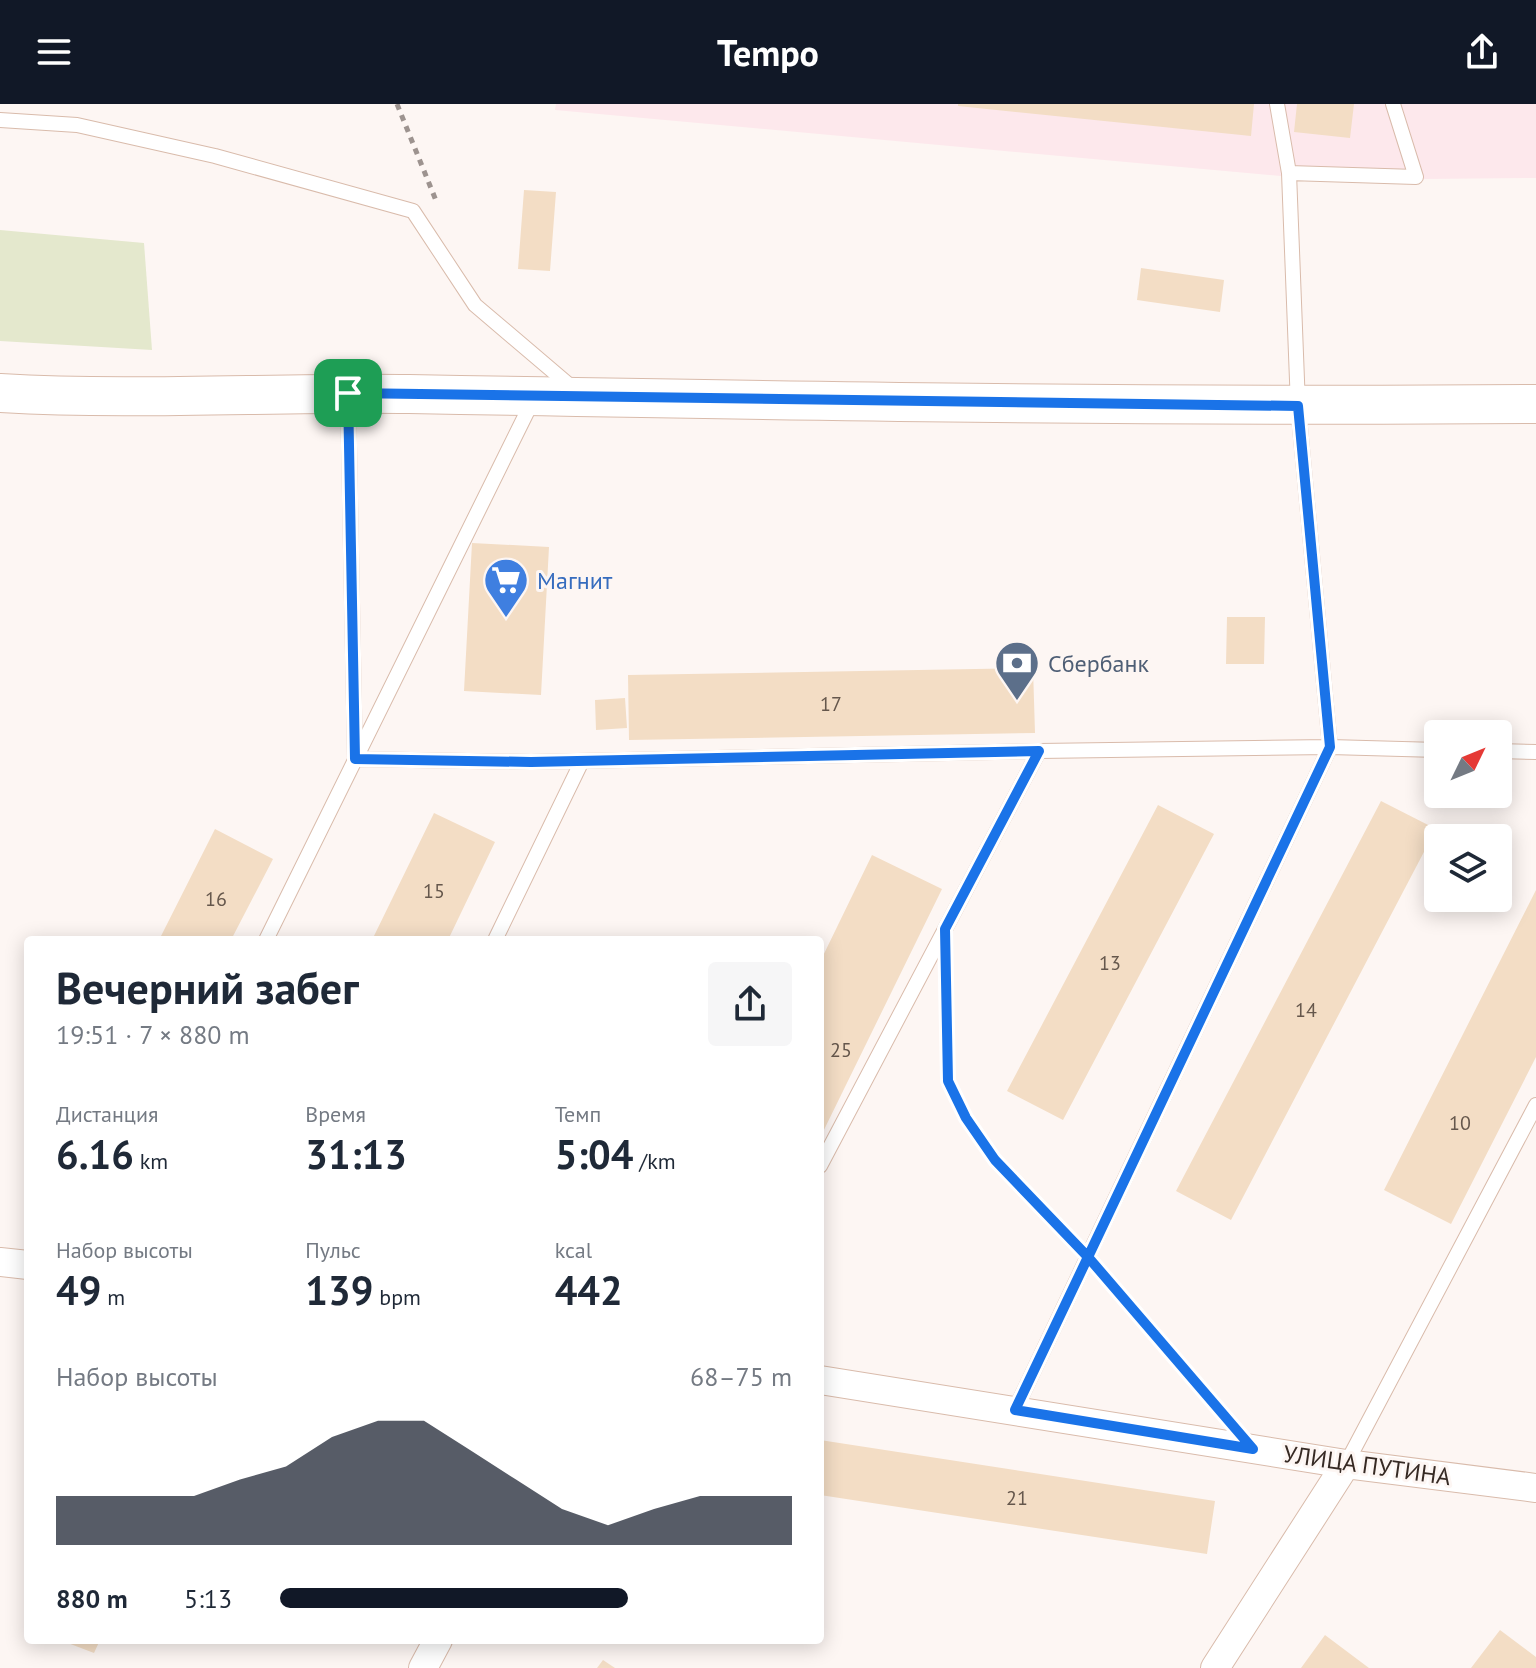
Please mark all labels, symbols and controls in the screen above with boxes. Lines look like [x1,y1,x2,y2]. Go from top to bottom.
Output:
text: Tempo [717,29,819,76]
icon: menu [32,30,76,74]
icon: share [1460,30,1504,74]
pin [314,359,382,427]
icon: arrive [326,371,370,415]
supermarket icon: Магнит [482,556,530,619]
place label: Магнит [537,565,613,596]
bank icon: Сбербанк [993,639,1041,702]
place label: Сбербанк [1048,648,1149,679]
house number: 17 [820,691,842,717]
north arrow [1424,720,1512,808]
map controls [1424,720,1512,912]
button: layers [1424,824,1512,912]
house number: 15 [423,878,445,904]
house number: 16 [205,886,227,912]
house number: 13 [1099,950,1121,976]
text: Вечерний забег [56,959,359,1016]
button: share [708,962,792,1046]
house number: 14 [1295,997,1317,1023]
text: 19:51 · 7 × 880 m [56,1018,250,1051]
house number: 25 [830,1037,852,1063]
text: Дистанция [56,1100,158,1128]
text: Время [305,1100,366,1128]
text: Темп [555,1100,601,1128]
house number: 10 [1449,1110,1471,1136]
text: 6.16 [56,1128,134,1180]
text: 31:13 [305,1128,407,1180]
text: 5:04 [555,1128,633,1180]
text: km [134,1147,168,1175]
text: /km [633,1147,676,1175]
text: Набор высоты [56,1236,193,1264]
text: Пульс [305,1236,361,1264]
text: kcal [555,1236,592,1264]
text: 49 [56,1264,101,1316]
text: 139 [305,1264,373,1316]
text: 442 [555,1264,623,1316]
text: m [101,1283,125,1311]
text: bpm [373,1283,421,1311]
text: Набор высоты [56,1360,218,1393]
text: 68–75 m [690,1360,792,1393]
street label: УЛИЦА ПУТИНА [1281,1438,1453,1492]
house number: 21 [1006,1485,1028,1511]
text: 880 m [56,1582,128,1615]
text: 5:13 [184,1582,232,1615]

